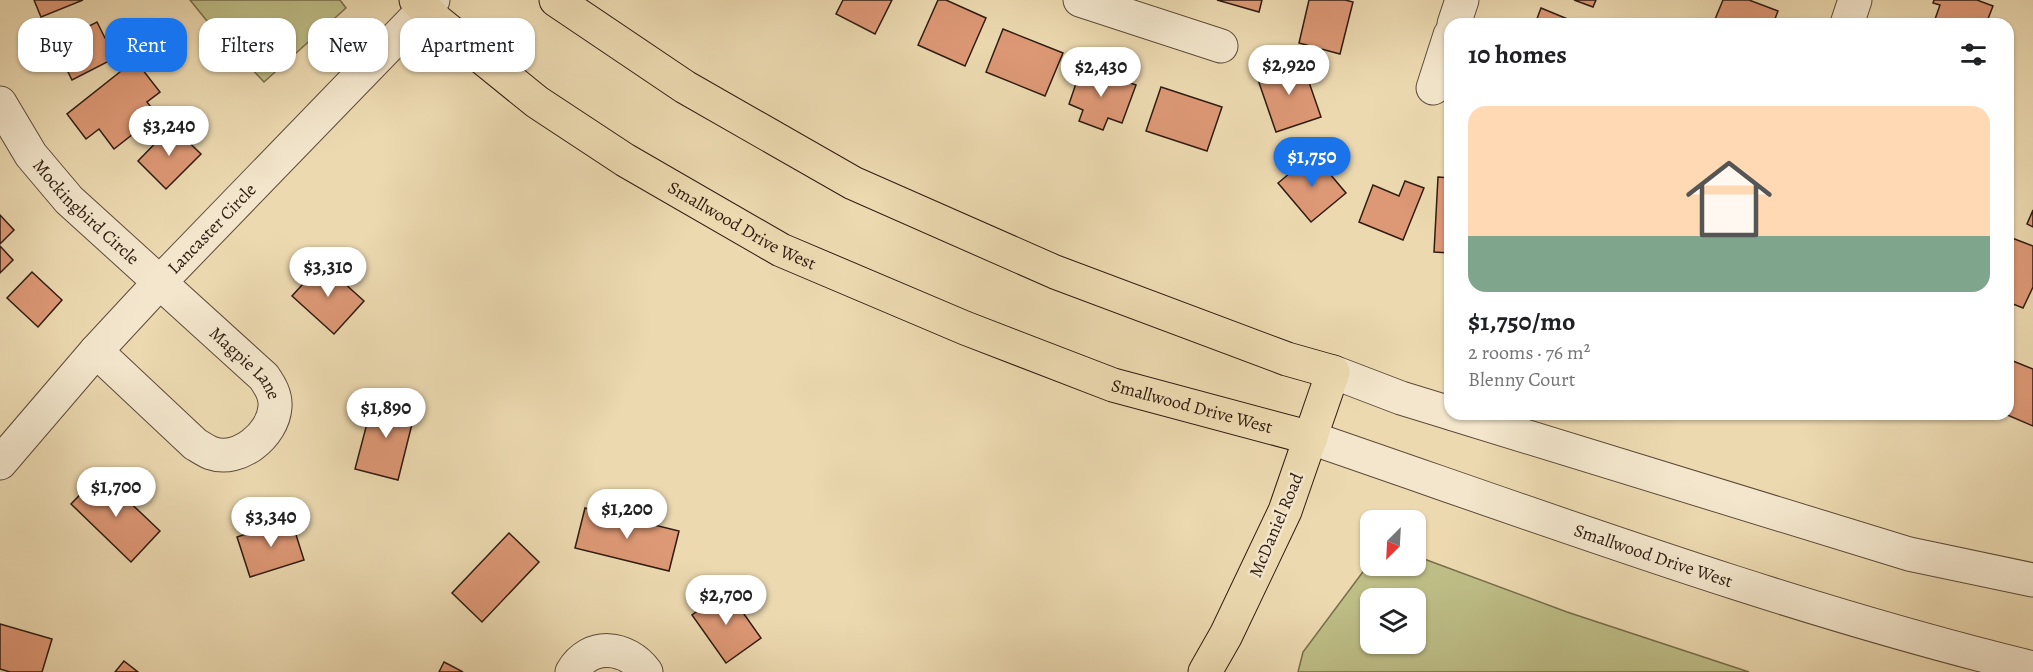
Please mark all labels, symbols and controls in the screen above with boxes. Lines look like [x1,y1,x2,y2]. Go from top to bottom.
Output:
chip: Buy [18,18,93,72]
chip: Rent [105,18,187,72]
chip: Filters [199,18,296,72]
chip: New [308,18,388,72]
chip: Apartment [400,18,535,72]
text: 10 homes [1468,37,1567,72]
icon: filters [1957,38,1990,71]
pin: $2,920 [1240,45,1338,96]
pin: $2,430 [1052,47,1150,98]
text: $2,920 [1262,51,1316,78]
text: $2,430 [1075,53,1127,80]
pin: $3,240 [120,106,218,157]
text: $3,240 [143,112,195,139]
pin: $1,750 [1263,137,1361,188]
text: $1,750 [1288,143,1337,170]
icon: home [1675,145,1783,253]
street label: Mockingbird Circle [27,154,145,270]
street label: Smallwood Drive West [663,175,820,276]
street label: Lancaster Circle [162,178,261,279]
pin: $3,310 [279,247,377,298]
text: $3,310 [303,253,353,280]
text: $1,750/mo [1468,304,1575,339]
street label: Magpie Lane [204,321,286,402]
text: 2 rooms · 76 m² [1468,339,1590,366]
text: Blenny Court [1468,366,1575,393]
street label: Smallwood Drive West [1109,373,1275,439]
pin: $1,890 [337,388,435,439]
text: $1,890 [361,394,411,421]
pin: $1,700 [67,467,165,518]
street label: McDaniel Road [1243,469,1309,581]
text: $1,700 [91,473,141,500]
pin: $1,200 [578,489,676,540]
text: $1,200 [601,495,653,522]
pin: $3,340 [222,497,320,548]
text: $3,340 [245,503,297,530]
north arrow [1360,510,1426,576]
map controls [1360,510,1426,654]
street label: Smallwood Drive West [1571,518,1736,593]
pin: $2,700 [677,575,775,626]
text: $2,700 [699,581,753,608]
button: layers [1360,588,1426,654]

